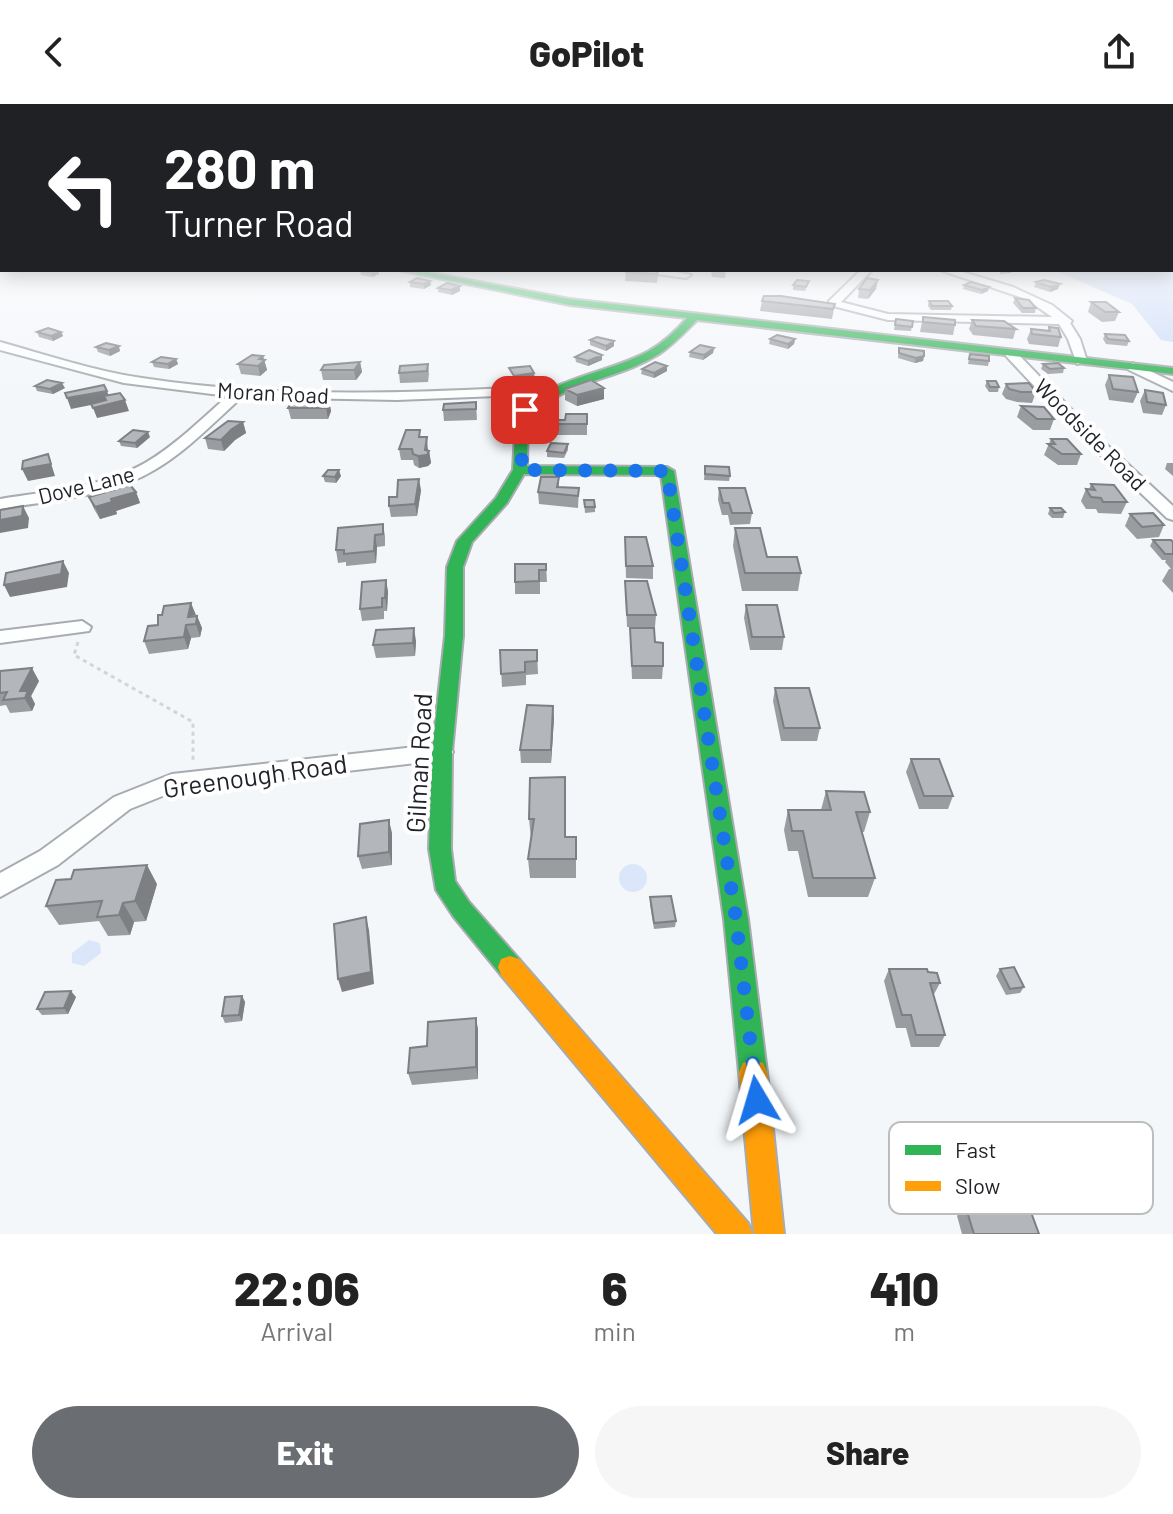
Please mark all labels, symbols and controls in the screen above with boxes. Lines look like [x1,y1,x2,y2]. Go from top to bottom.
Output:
icon: back [32,30,76,74]
icon: share [1097,30,1141,74]
text: GoPilot [529,31,644,74]
text: 280 m [164,133,316,200]
icon: left [32,136,136,240]
text: Turner Road [164,201,354,244]
street label: Woodside Road [1030,373,1152,495]
street label: Moran Road [216,376,330,408]
pin [491,376,559,444]
icon: arrive [503,388,547,432]
street label: Dove Lane [35,459,137,509]
street label: Gilman Road [399,692,437,834]
street label: Greenough Road [161,747,349,803]
position arrow [715,1058,799,1142]
legend [889,1122,1153,1214]
text: Fast [955,1136,997,1162]
text: Slow [955,1172,1000,1198]
text: 22:06 [234,1258,360,1316]
text: 6 [602,1258,628,1316]
text: 410 [869,1258,939,1316]
text: Arrival [260,1315,333,1346]
text: min [594,1315,636,1346]
text: m [894,1315,915,1346]
button: Exit [32,1406,579,1498]
button: Share [595,1406,1141,1498]

